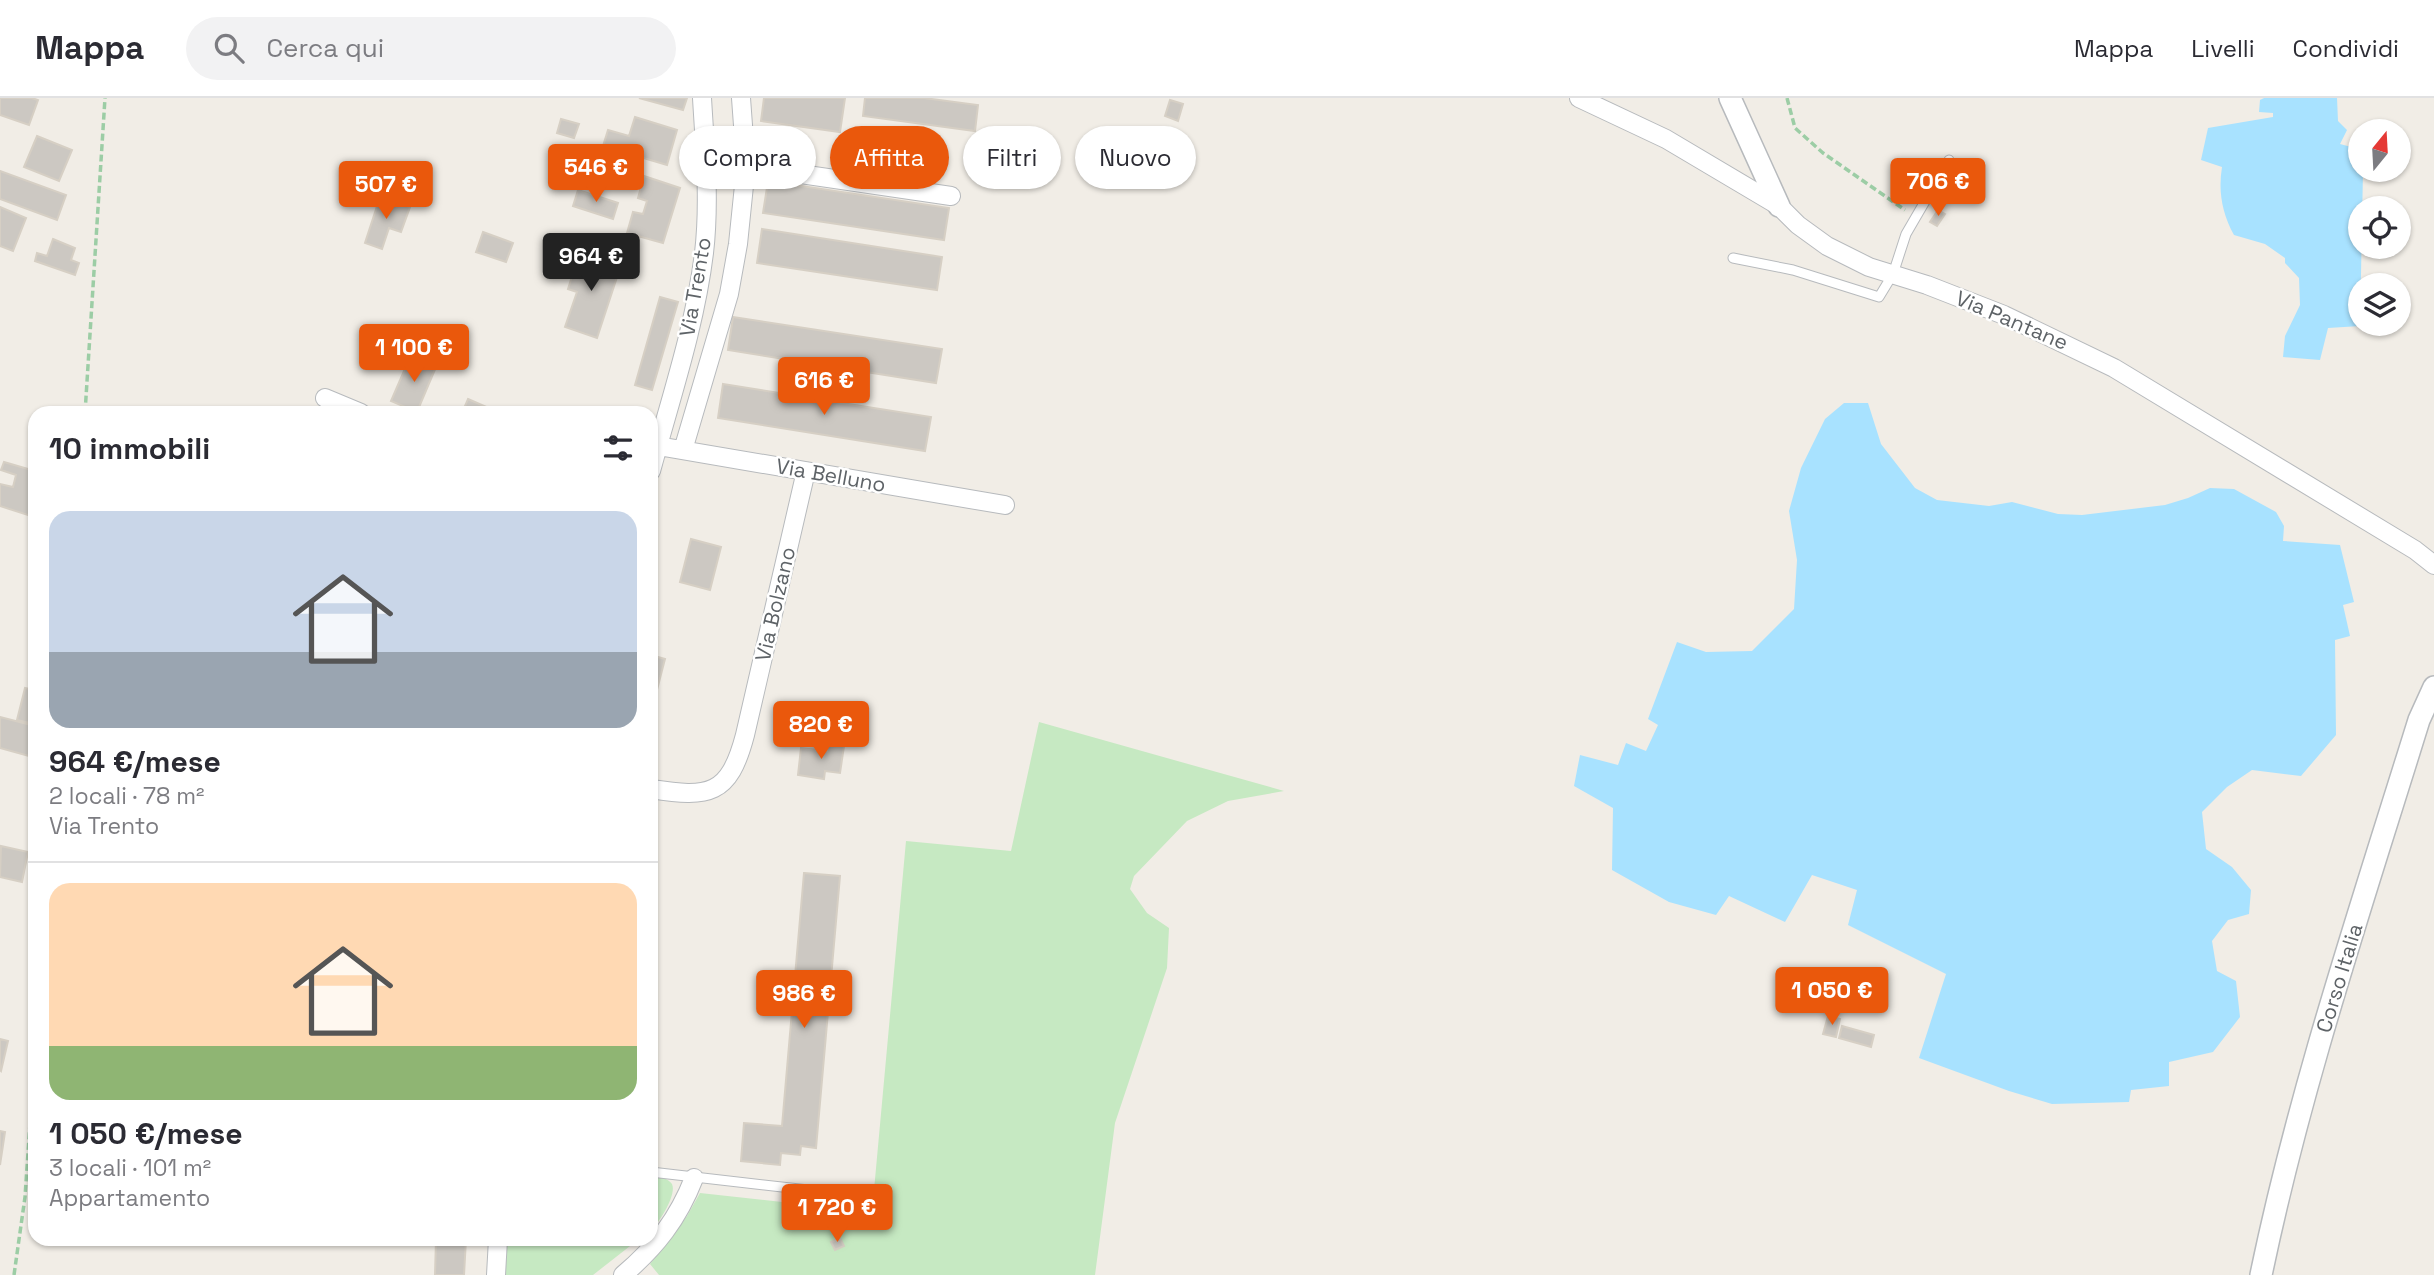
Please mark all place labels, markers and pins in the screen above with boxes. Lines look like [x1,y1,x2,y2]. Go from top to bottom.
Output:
pin: 546 € [547,144,645,204]
pin: 706 € [1889,158,1987,218]
pin: 507 € [337,162,435,221]
pin: 964 € [542,234,640,293]
pin: 1 100 € [349,324,479,384]
pin: 616 € [775,358,873,417]
pin: 820 € [772,702,870,761]
pin: 1 050 € [1767,968,1897,1027]
pin: 986 € [755,970,853,1030]
pin: 1 720 € [772,1184,902,1244]

